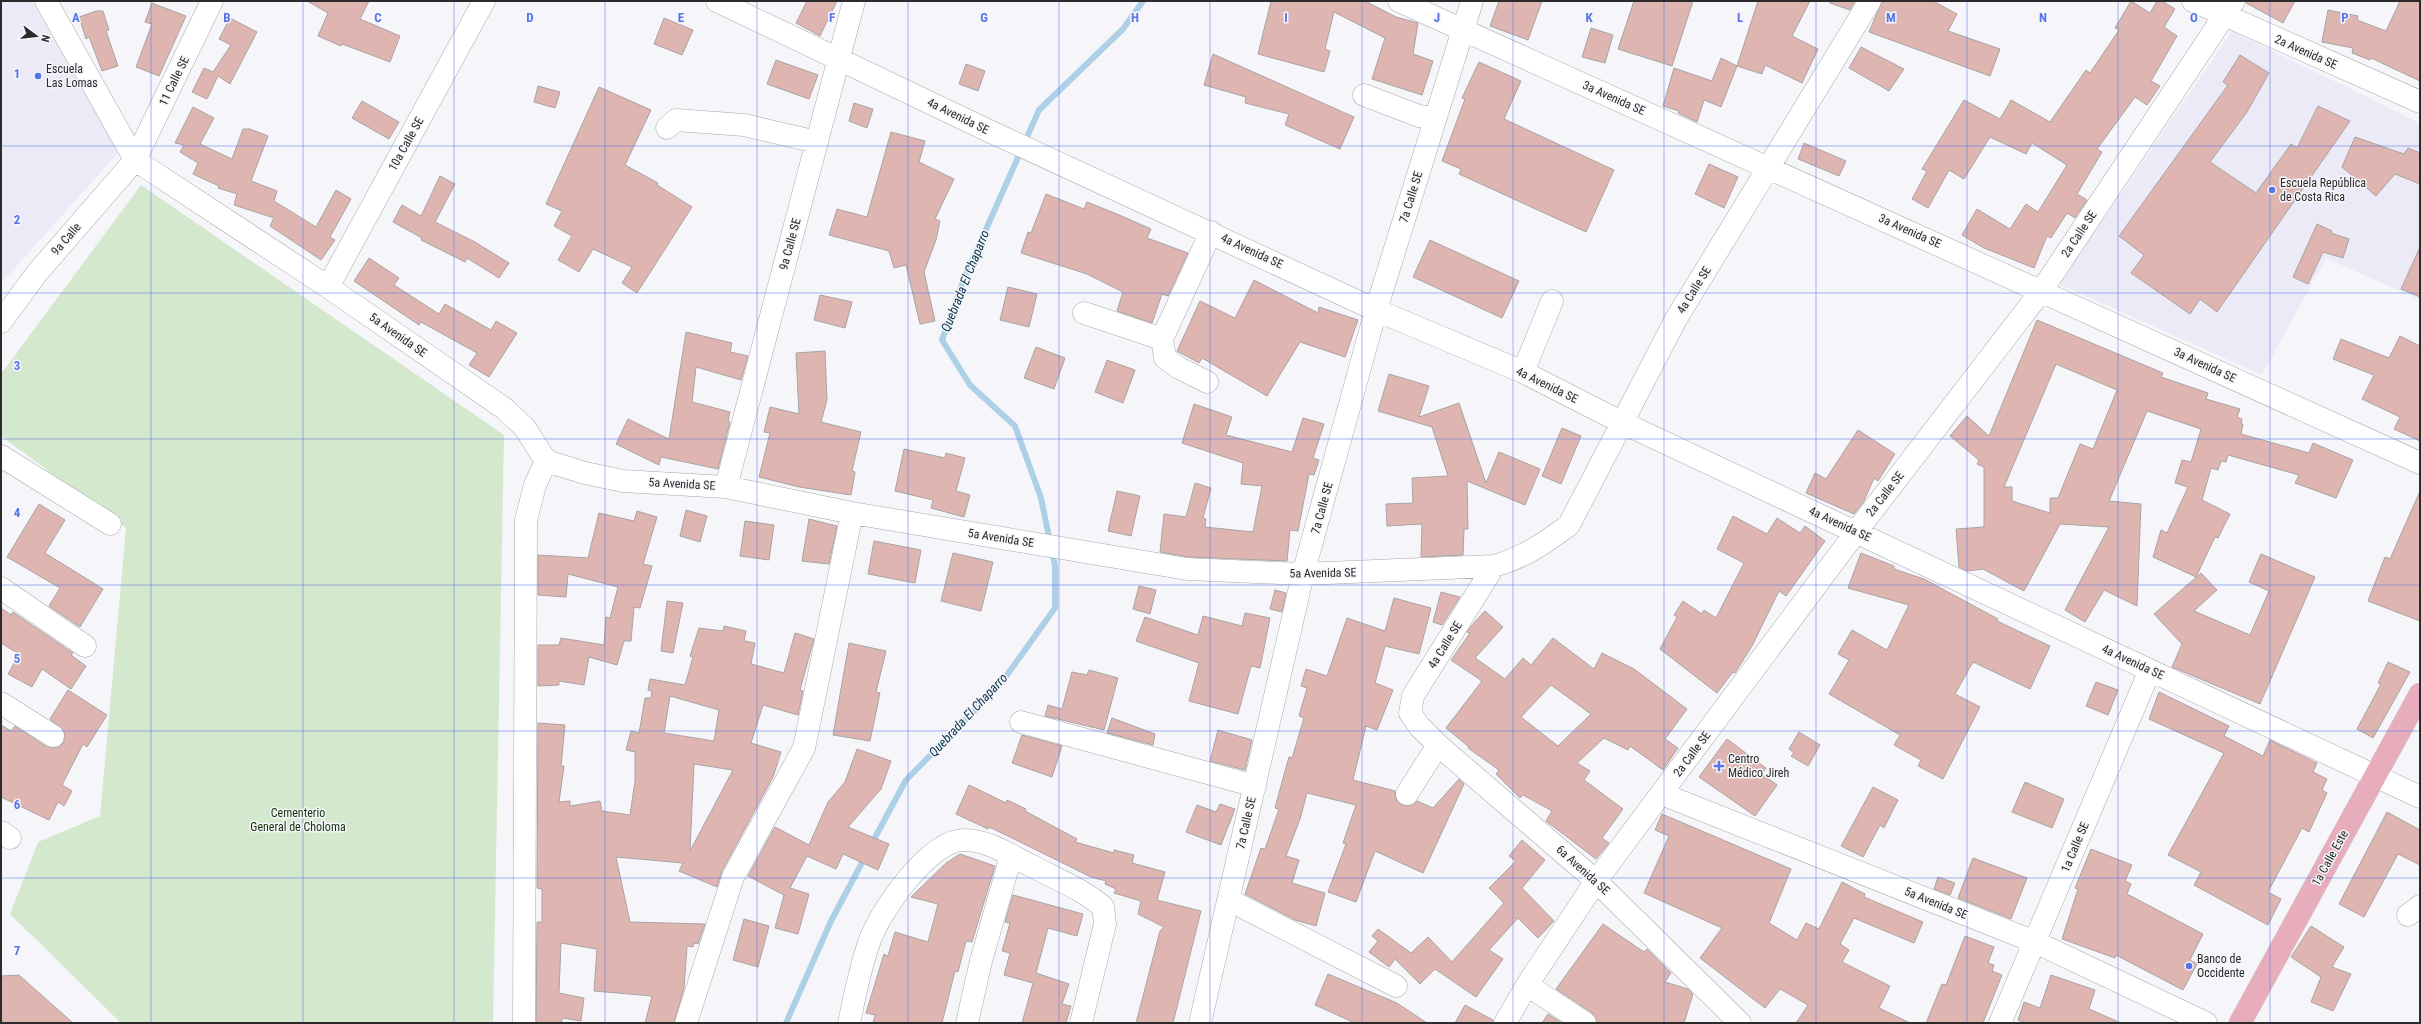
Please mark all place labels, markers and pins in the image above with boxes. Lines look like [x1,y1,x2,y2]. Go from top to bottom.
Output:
place label: Escuela Las Lomas [46,62,98,90]
marker: Escuela Las Lomas [33,71,43,81]
place label: Escuela República de Costa Rica [2280,176,2366,204]
marker: Escuela República de Costa Rica [2267,185,2277,195]
place label: Centro Médico Jireh [1728,752,1789,780]
marker: Centro Médico Jireh [1713,760,1725,772]
place label: Banco de Occidente [2197,952,2245,980]
marker: Banco de Occidente [2184,961,2194,971]

